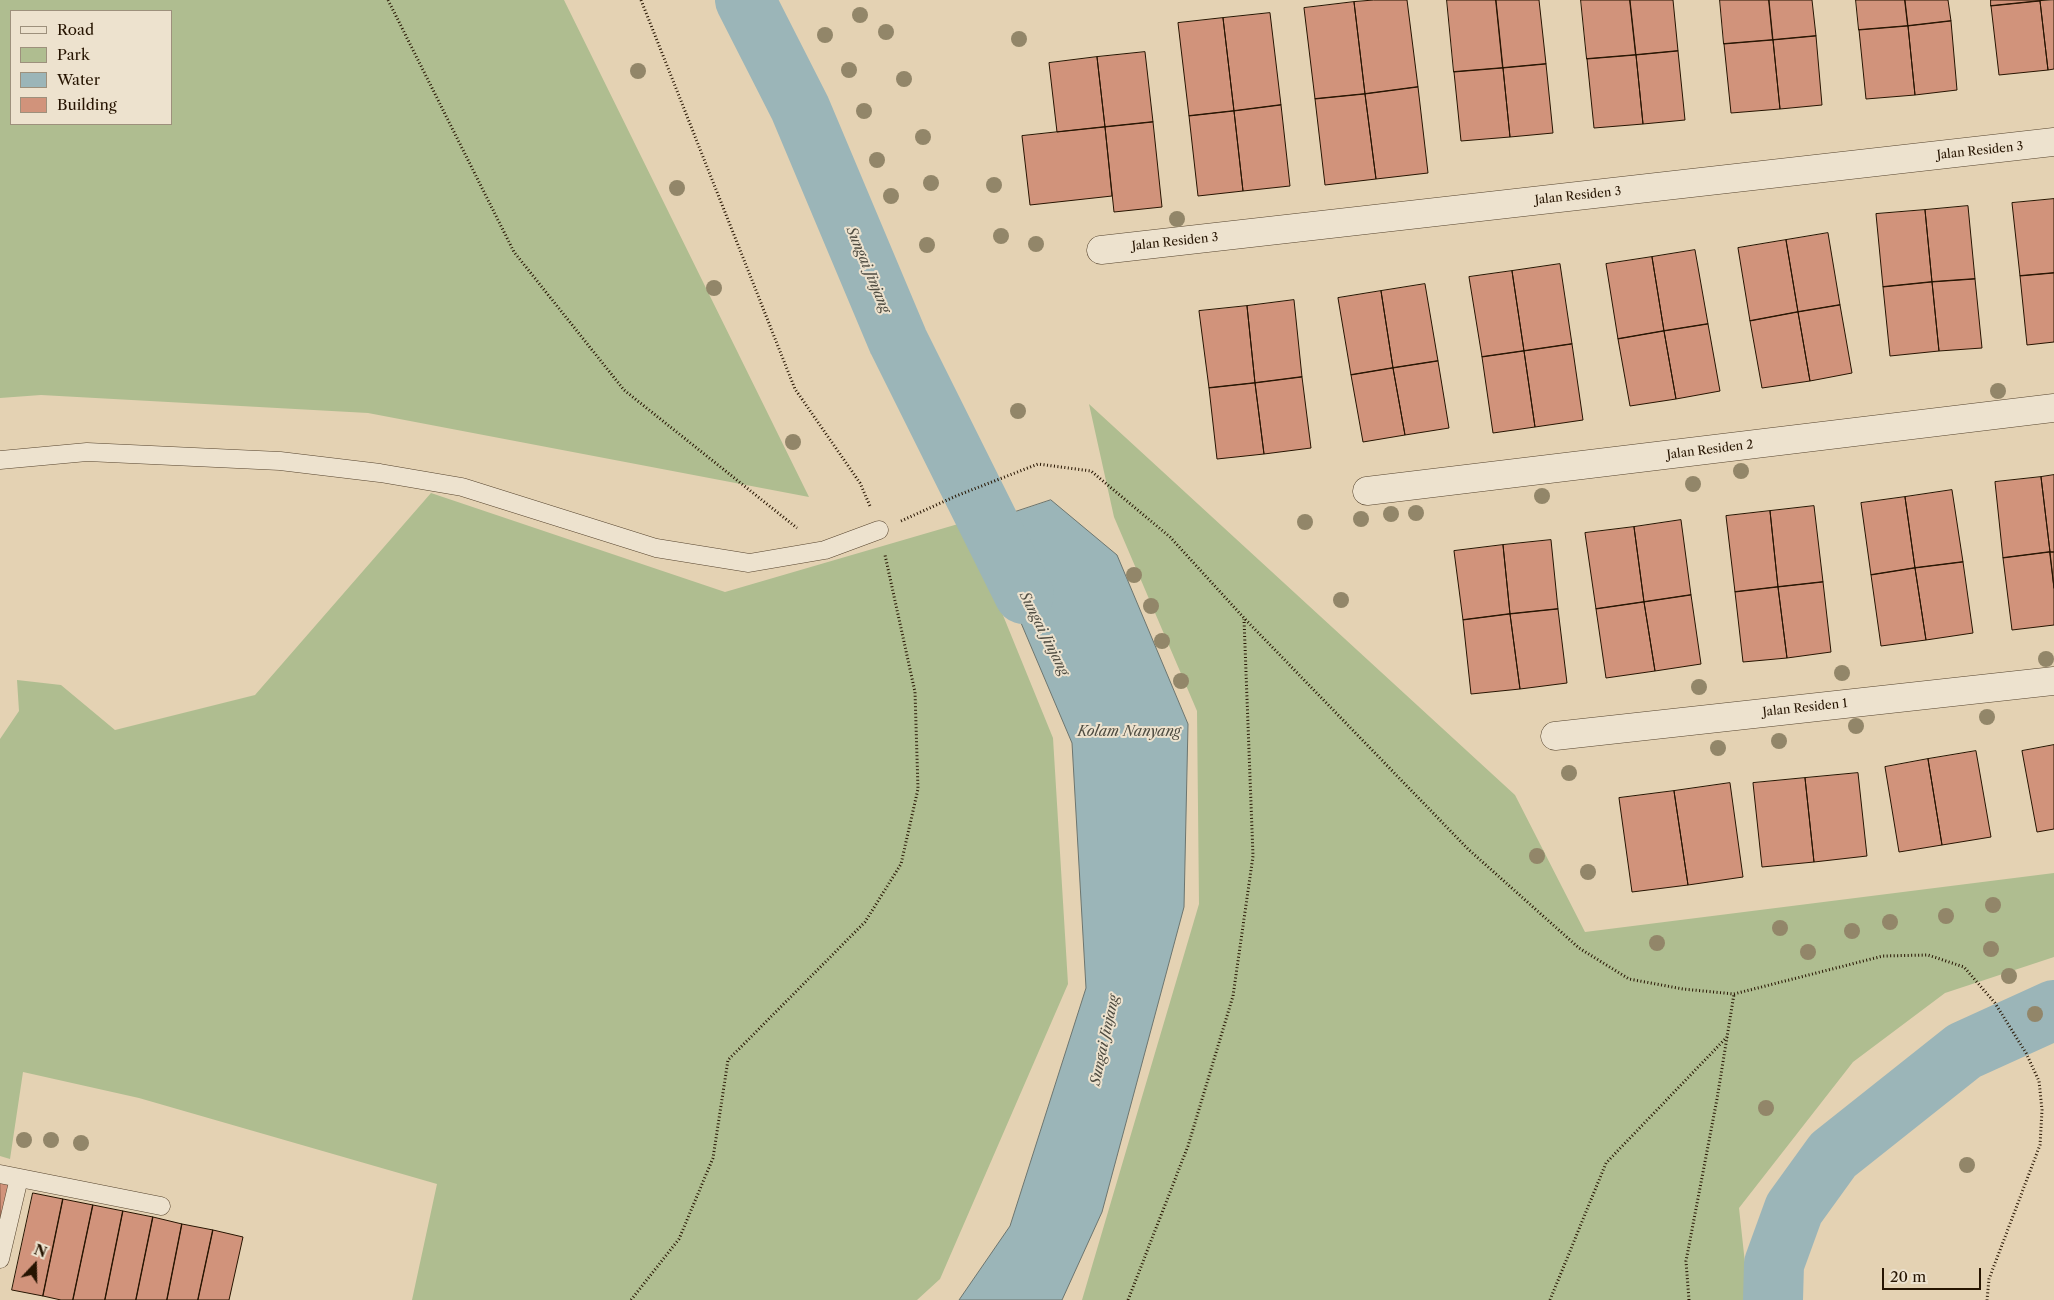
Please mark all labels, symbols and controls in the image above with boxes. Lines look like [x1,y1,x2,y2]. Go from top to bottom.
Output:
legend [10,10,172,125]
text: Road [57,20,94,39]
text: Park [57,45,90,64]
text: Water [57,70,100,89]
text: Building [57,95,117,114]
street label: Jalan Residen 3 [1936,139,2024,163]
street label: Jalan Residen 3 [1534,184,1622,208]
water label: Sungai Jinjang [842,224,894,316]
street label: Jalan Residen 3 [1131,230,1219,254]
street label: Jalan Residen 2 [1666,438,1754,462]
water label: Sungai Jinjang [1016,589,1072,679]
street label: Jalan Residen 1 [1762,696,1848,720]
water label: Kolam Nanyang [1077,724,1181,740]
water label: Sungai Jinjang [1087,993,1123,1087]
north arrow [10,1240,60,1290]
text: N [31,1240,49,1262]
scale bar [1884,1258,1983,1290]
text: 20 m [1890,1267,1926,1286]

